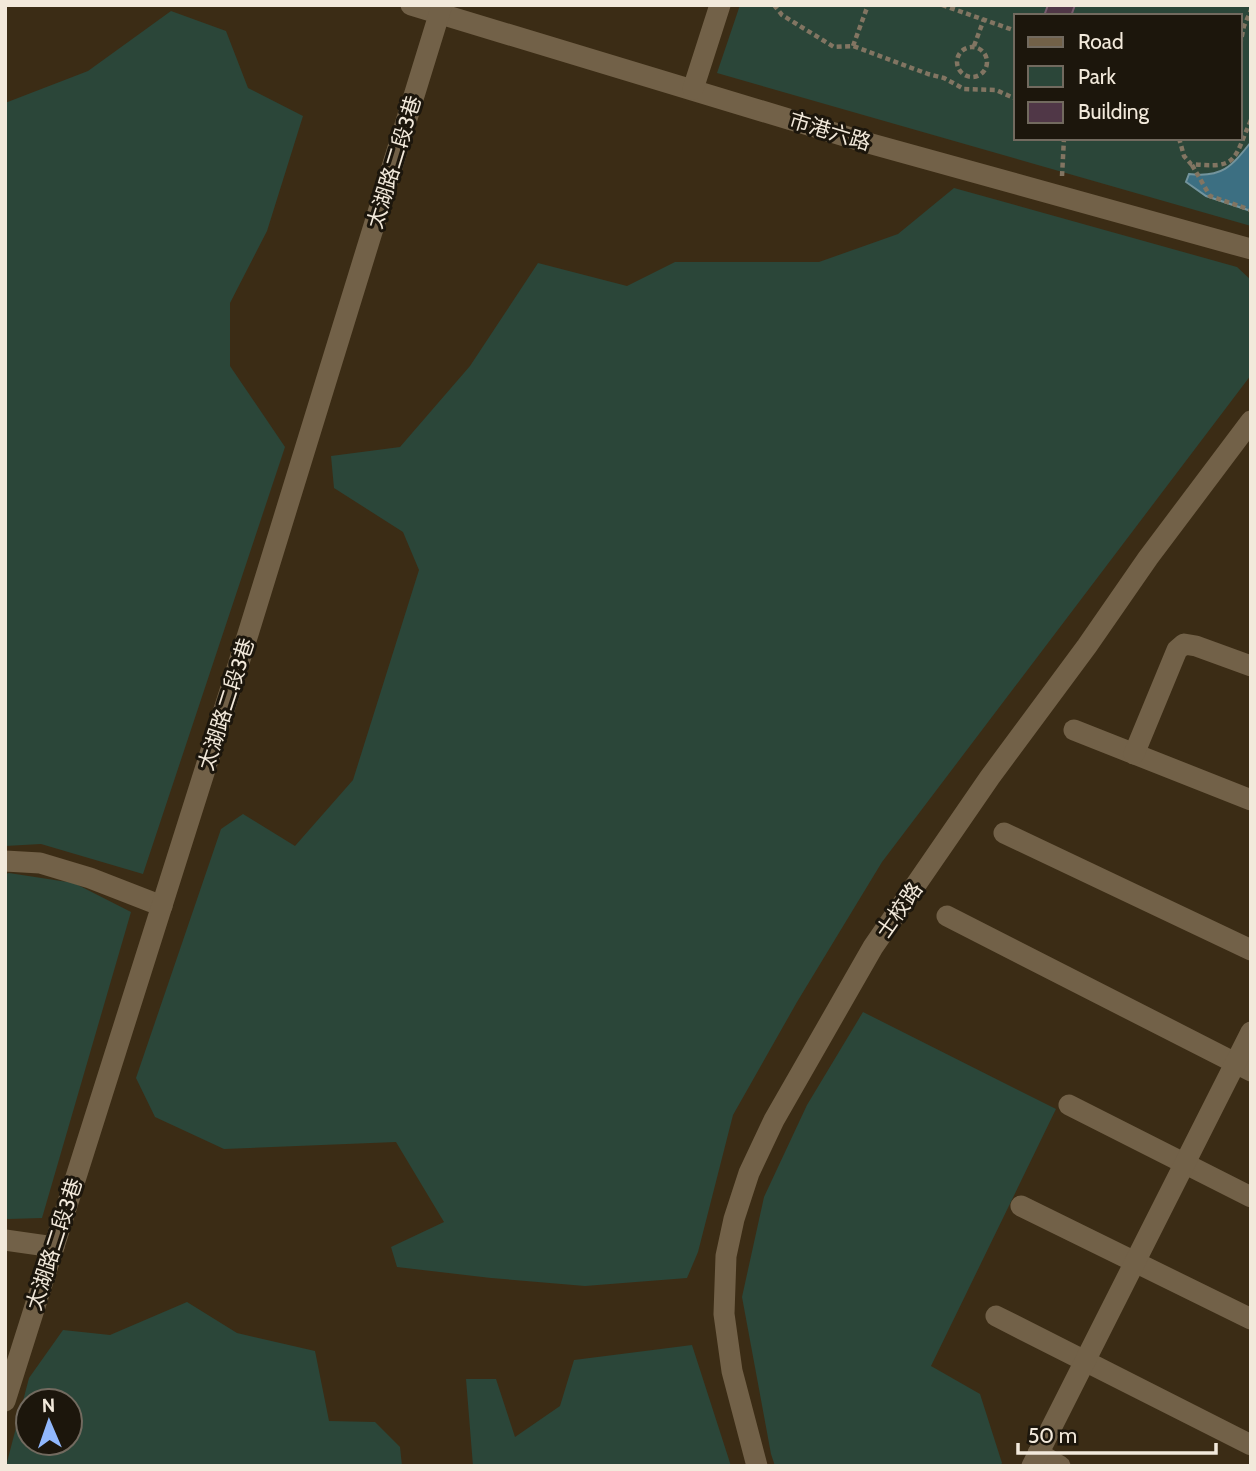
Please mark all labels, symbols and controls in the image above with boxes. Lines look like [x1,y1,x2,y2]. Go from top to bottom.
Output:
legend [1014,14,1242,140]
text: Road [1078,29,1124,54]
text: Park [1078,64,1116,89]
street label: 太湖路二段3巷 [362,93,426,231]
text: Building [1078,99,1150,124]
street label: 市港六路 [786,107,874,155]
street label: 太湖路二段3巷 [193,635,259,773]
street label: 士校路 [871,877,927,943]
street label: 太湖路二段3巷 [21,1175,87,1313]
north arrow [14,1387,84,1457]
text: N [41,1394,56,1417]
scale bar [1018,1412,1216,1456]
text: 50 m [1028,1423,1077,1448]

